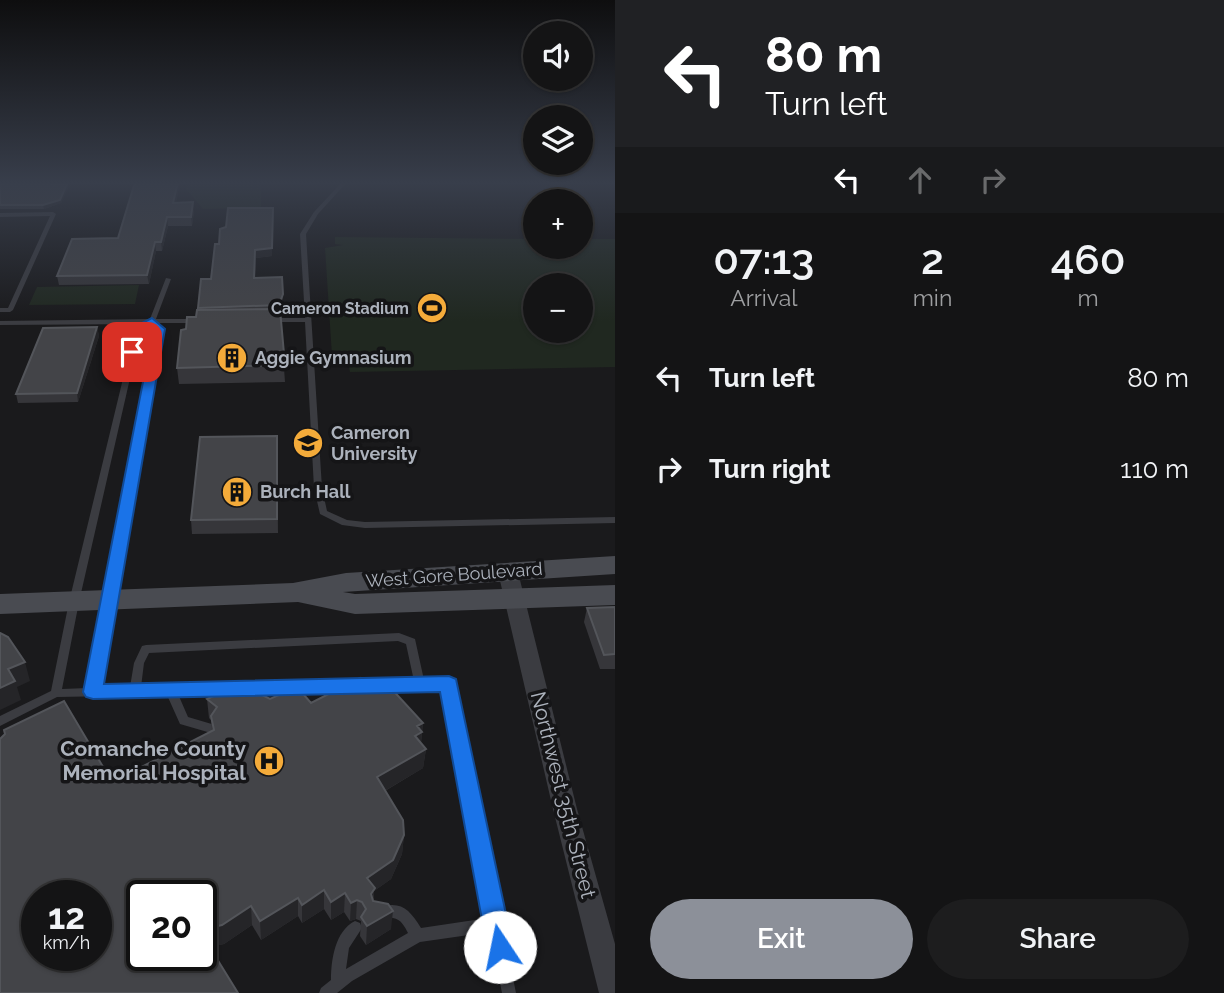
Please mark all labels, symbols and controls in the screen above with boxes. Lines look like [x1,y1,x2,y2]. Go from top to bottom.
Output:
map controls [523,21,593,343]
button: sound [523,21,593,91]
text: 80 m [765,26,882,83]
icon: left [650,28,741,119]
text: Turn left [765,85,887,122]
button: layers [523,105,593,175]
icon: left [828,161,866,199]
icon: ahead [901,161,939,199]
icon: right [974,161,1012,199]
button: + [523,189,593,259]
text: 07:13 [713,235,814,284]
text: 2 [921,235,944,284]
text: 460 [1051,235,1126,284]
button: − [523,273,593,343]
text: Arrival [730,284,798,311]
text: min [913,284,952,311]
text: m [1078,284,1099,311]
sports icon: Cameron Stadium [415,291,449,325]
place label: Cameron Stadium [271,299,409,318]
pin [102,322,162,382]
icon: arrive [113,333,151,371]
building icon: Aggie Gymnasium [215,341,249,375]
place label: Aggie Gymnasium [255,347,411,368]
icon: left [650,359,688,397]
text: Turn left [709,363,815,393]
text: 80 m [1127,363,1189,393]
place label: Cameron University [331,422,417,464]
school or university icon: Cameron University [291,426,325,460]
icon: right [650,450,688,488]
text: Turn right [709,454,830,484]
text: 110 m [1120,454,1189,484]
building icon: Burch Hall [220,475,254,509]
place label: Burch Hall [260,481,351,502]
street label: West Gore Boulevard [365,558,543,591]
street label: Northwest 35th Street [526,689,601,901]
place label: Comanche County Memorial Hospital [60,736,246,785]
hospital icon: Comanche County Memorial Hospital [252,744,286,778]
speed limit sign: 20 [126,880,217,971]
text: 12 [48,896,85,937]
button: Exit [650,899,913,979]
button: Share [927,899,1189,979]
position arrow [463,910,537,984]
text: km/h [43,932,90,953]

